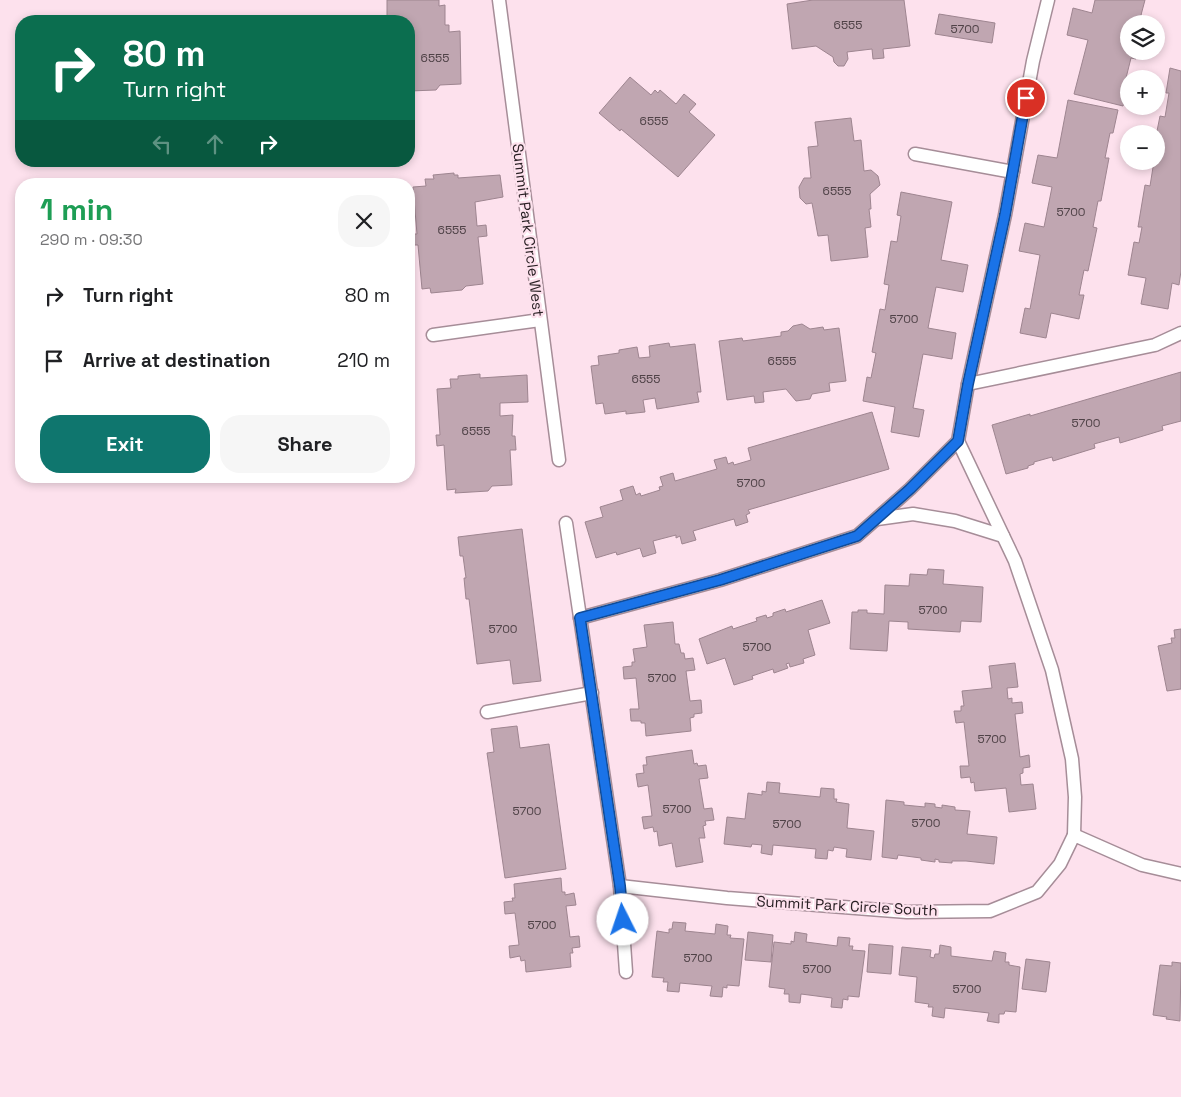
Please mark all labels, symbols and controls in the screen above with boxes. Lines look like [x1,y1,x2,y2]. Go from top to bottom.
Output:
map controls [1120,15,1165,170]
button: layers [1120,15,1165,60]
house number: 6555 [834,17,862,33]
house number: 5700 [950,21,980,37]
text: 80 m [123,32,205,76]
icon: right [40,35,105,100]
house number: 6555 [421,50,449,66]
button: + [1120,70,1165,115]
text: Turn right [123,75,226,103]
pin [1005,77,1047,119]
icon: arrive [1012,84,1040,112]
house number: 6555 [640,113,668,129]
button: − [1120,125,1165,170]
icon: left [148,130,176,158]
icon: ahead [201,130,229,158]
icon: right [254,130,282,158]
street label: Summit Park Circle West [508,142,549,318]
house number: 6555 [823,183,851,199]
text: 1 min [40,190,113,229]
button: close [338,195,390,247]
house number: 5700 [1056,204,1086,220]
house number: 6555 [438,222,466,238]
text: 290 m · 09:30 [40,229,143,250]
icon: right [40,282,68,310]
text: Turn right [83,283,173,308]
text: 80 m [345,283,390,308]
house number: 5700 [889,311,919,327]
icon: arrive [40,347,68,375]
text: Arrive at destination [83,348,271,373]
text: 210 m [337,348,390,373]
house number: 6555 [768,353,796,369]
house number: 6555 [632,371,660,387]
button: Exit [40,415,210,473]
button: Share [220,415,390,473]
house number: 5700 [1071,415,1101,431]
house number: 6555 [462,423,490,439]
house number: 5700 [736,475,766,491]
house number: 5700 [918,602,948,618]
house number: 5700 [488,621,518,637]
house number: 5700 [742,639,772,655]
house number: 5700 [647,670,677,686]
house number: 5700 [977,731,1007,747]
house number: 5700 [662,801,692,817]
house number: 5700 [512,803,542,819]
house number: 5700 [911,815,941,831]
house number: 5700 [772,816,802,832]
street label: Summit Park Circle South [756,891,938,920]
position arrow [596,893,648,945]
house number: 5700 [527,917,557,933]
house number: 5700 [683,950,713,966]
house number: 5700 [802,961,832,977]
house number: 5700 [952,981,982,997]

